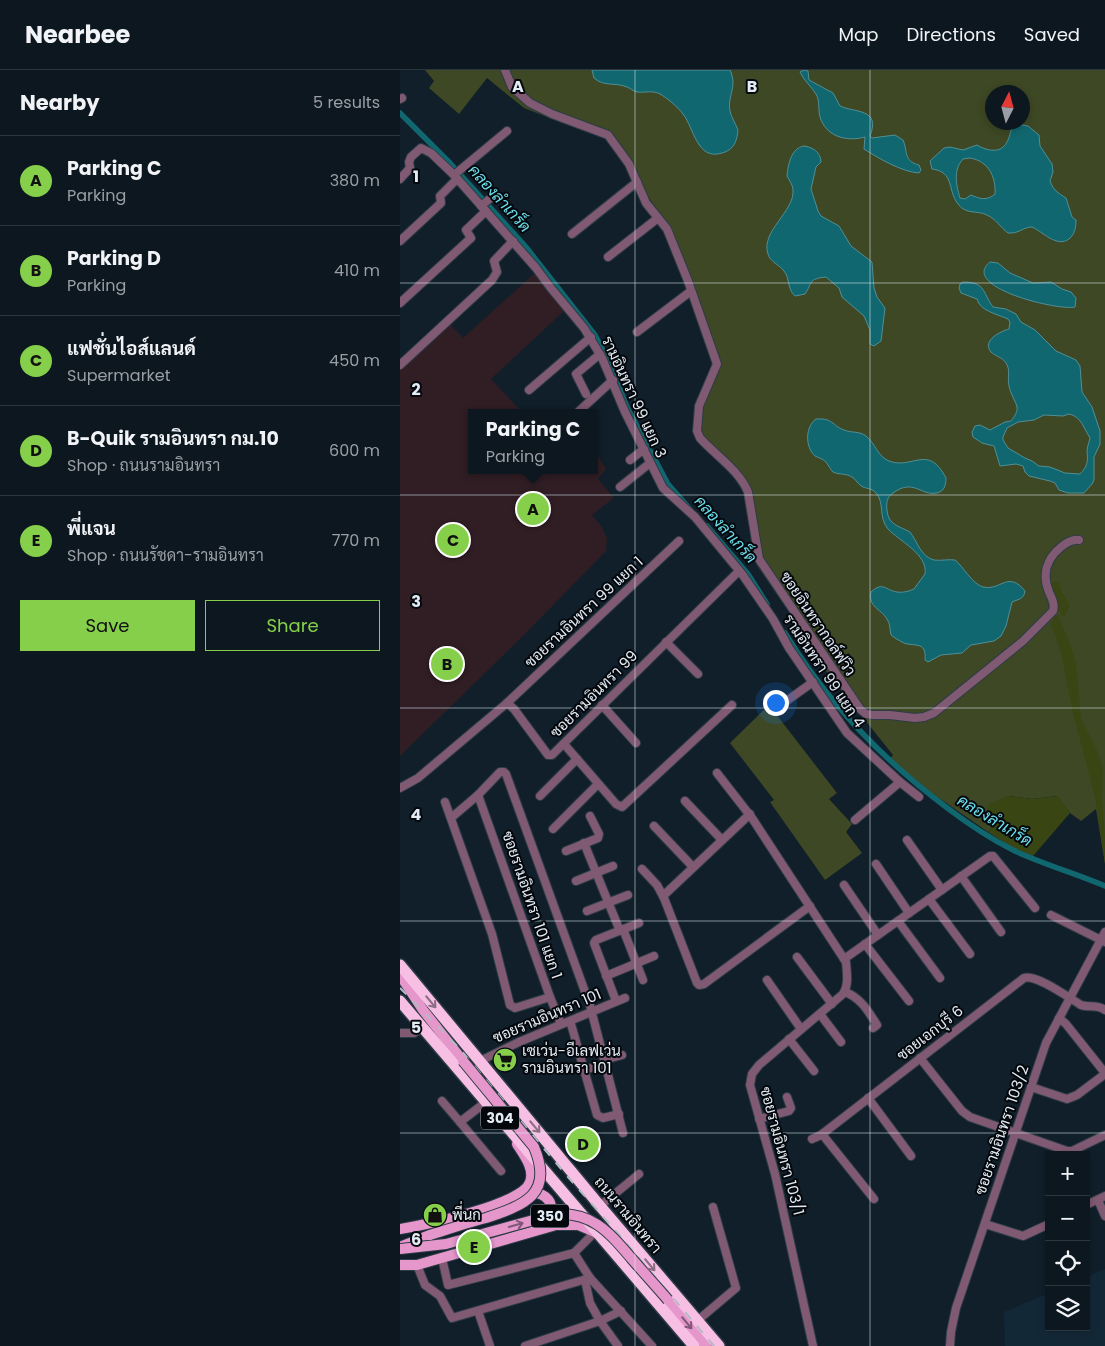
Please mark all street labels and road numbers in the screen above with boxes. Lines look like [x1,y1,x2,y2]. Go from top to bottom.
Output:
street label: รามอินทรา 99 แยก 3 [597,332,672,461]
street label: ซอยรามอินทรา 99 แยก 1 [520,551,647,672]
street label: ซอยอินทรากอล์ฟวิว [776,567,861,680]
street label: รามอินทรา 99 แยก 4 [779,610,870,732]
street label: ซอยรามอินทรา 99 [545,645,642,742]
street label: ซอยรามอินทรา 101 แยก 1 [497,828,568,981]
street label: ซอยรามอินทรา 101 [489,983,604,1048]
street label: ซอยเอกบุรี 6 [892,1000,968,1066]
street label: ซอยรามอินทรา 103/2 [969,1062,1034,1198]
street label: ซอยรามอินทรา 103/1 [755,1084,810,1217]
road number: 304 [481,1106,519,1130]
street label: ถนนรามอินทรา [590,1172,667,1258]
road number: 350 [531,1204,569,1228]

